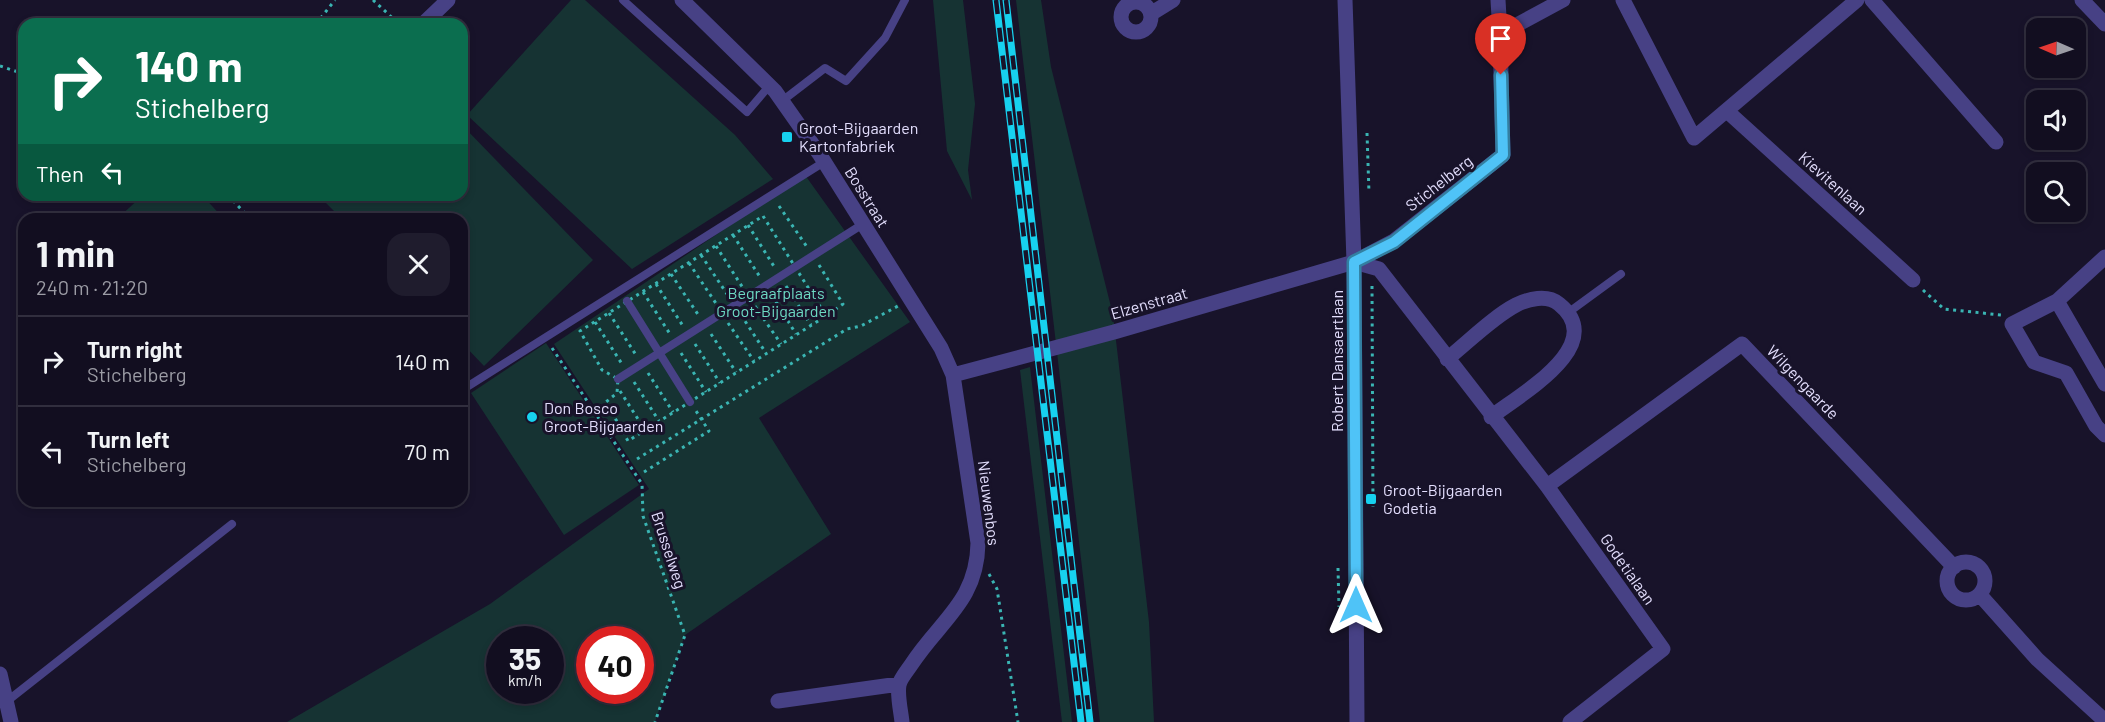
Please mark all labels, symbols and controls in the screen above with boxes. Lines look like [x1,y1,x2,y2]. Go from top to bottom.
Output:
pin [1475,13,1526,75]
north arrow [2026,18,2086,78]
map controls [2026,18,2086,222]
icon: arrive [1484,22,1517,55]
text: 140 m [135,40,243,90]
icon: right [36,42,114,120]
button: sound [2026,90,2086,150]
text: Stichelberg [135,91,269,123]
place label: Groot-Bijgaarden Kartonfabriek [799,118,918,155]
marker: Groot-Bijgaarden Kartonfabriek [780,130,794,144]
street label: Kievitenlaan [1795,147,1871,218]
street label: Stichelberg [1401,151,1476,215]
icon: left [96,156,129,189]
text: Then [36,160,84,186]
button: search [2026,162,2086,222]
street label: Bosstraat [841,163,893,230]
text: 1 min [36,231,115,274]
button: close [387,233,450,296]
text: 240 m · 21:20 [36,275,148,299]
street label: Elzenstraat [1108,282,1189,323]
park label: Begraafplaats Groot-Bijgaarden [716,283,836,320]
street label: Robert Dansaertlaan [1327,290,1346,432]
text: Turn right [87,336,182,362]
street label: Wilgengaarde [1763,341,1843,423]
icon: right [36,345,69,378]
text: 140 m [395,348,450,374]
text: Stichelberg [87,362,187,386]
place label: Don Bosco Groot-Bijgaarden [544,398,663,435]
marker: Don Bosco Groot-Bijgaarden [525,410,539,424]
text: Turn left [87,426,170,452]
icon: left [36,435,69,468]
text: 70 m [405,438,450,464]
text: Stichelberg [87,452,187,476]
street label: Nieuwenbos [975,459,1004,547]
place label: Groot-Bijgaarden Godetia [1383,480,1502,517]
marker: Groot-Bijgaarden Godetia [1364,492,1378,506]
street label: Brusselweg [648,509,691,591]
street label: Godetialaan [1597,530,1660,608]
position arrow [1324,573,1388,637]
speed limit sign: 40 [576,626,654,704]
text: 35 [509,640,541,676]
text: km/h [508,671,542,689]

